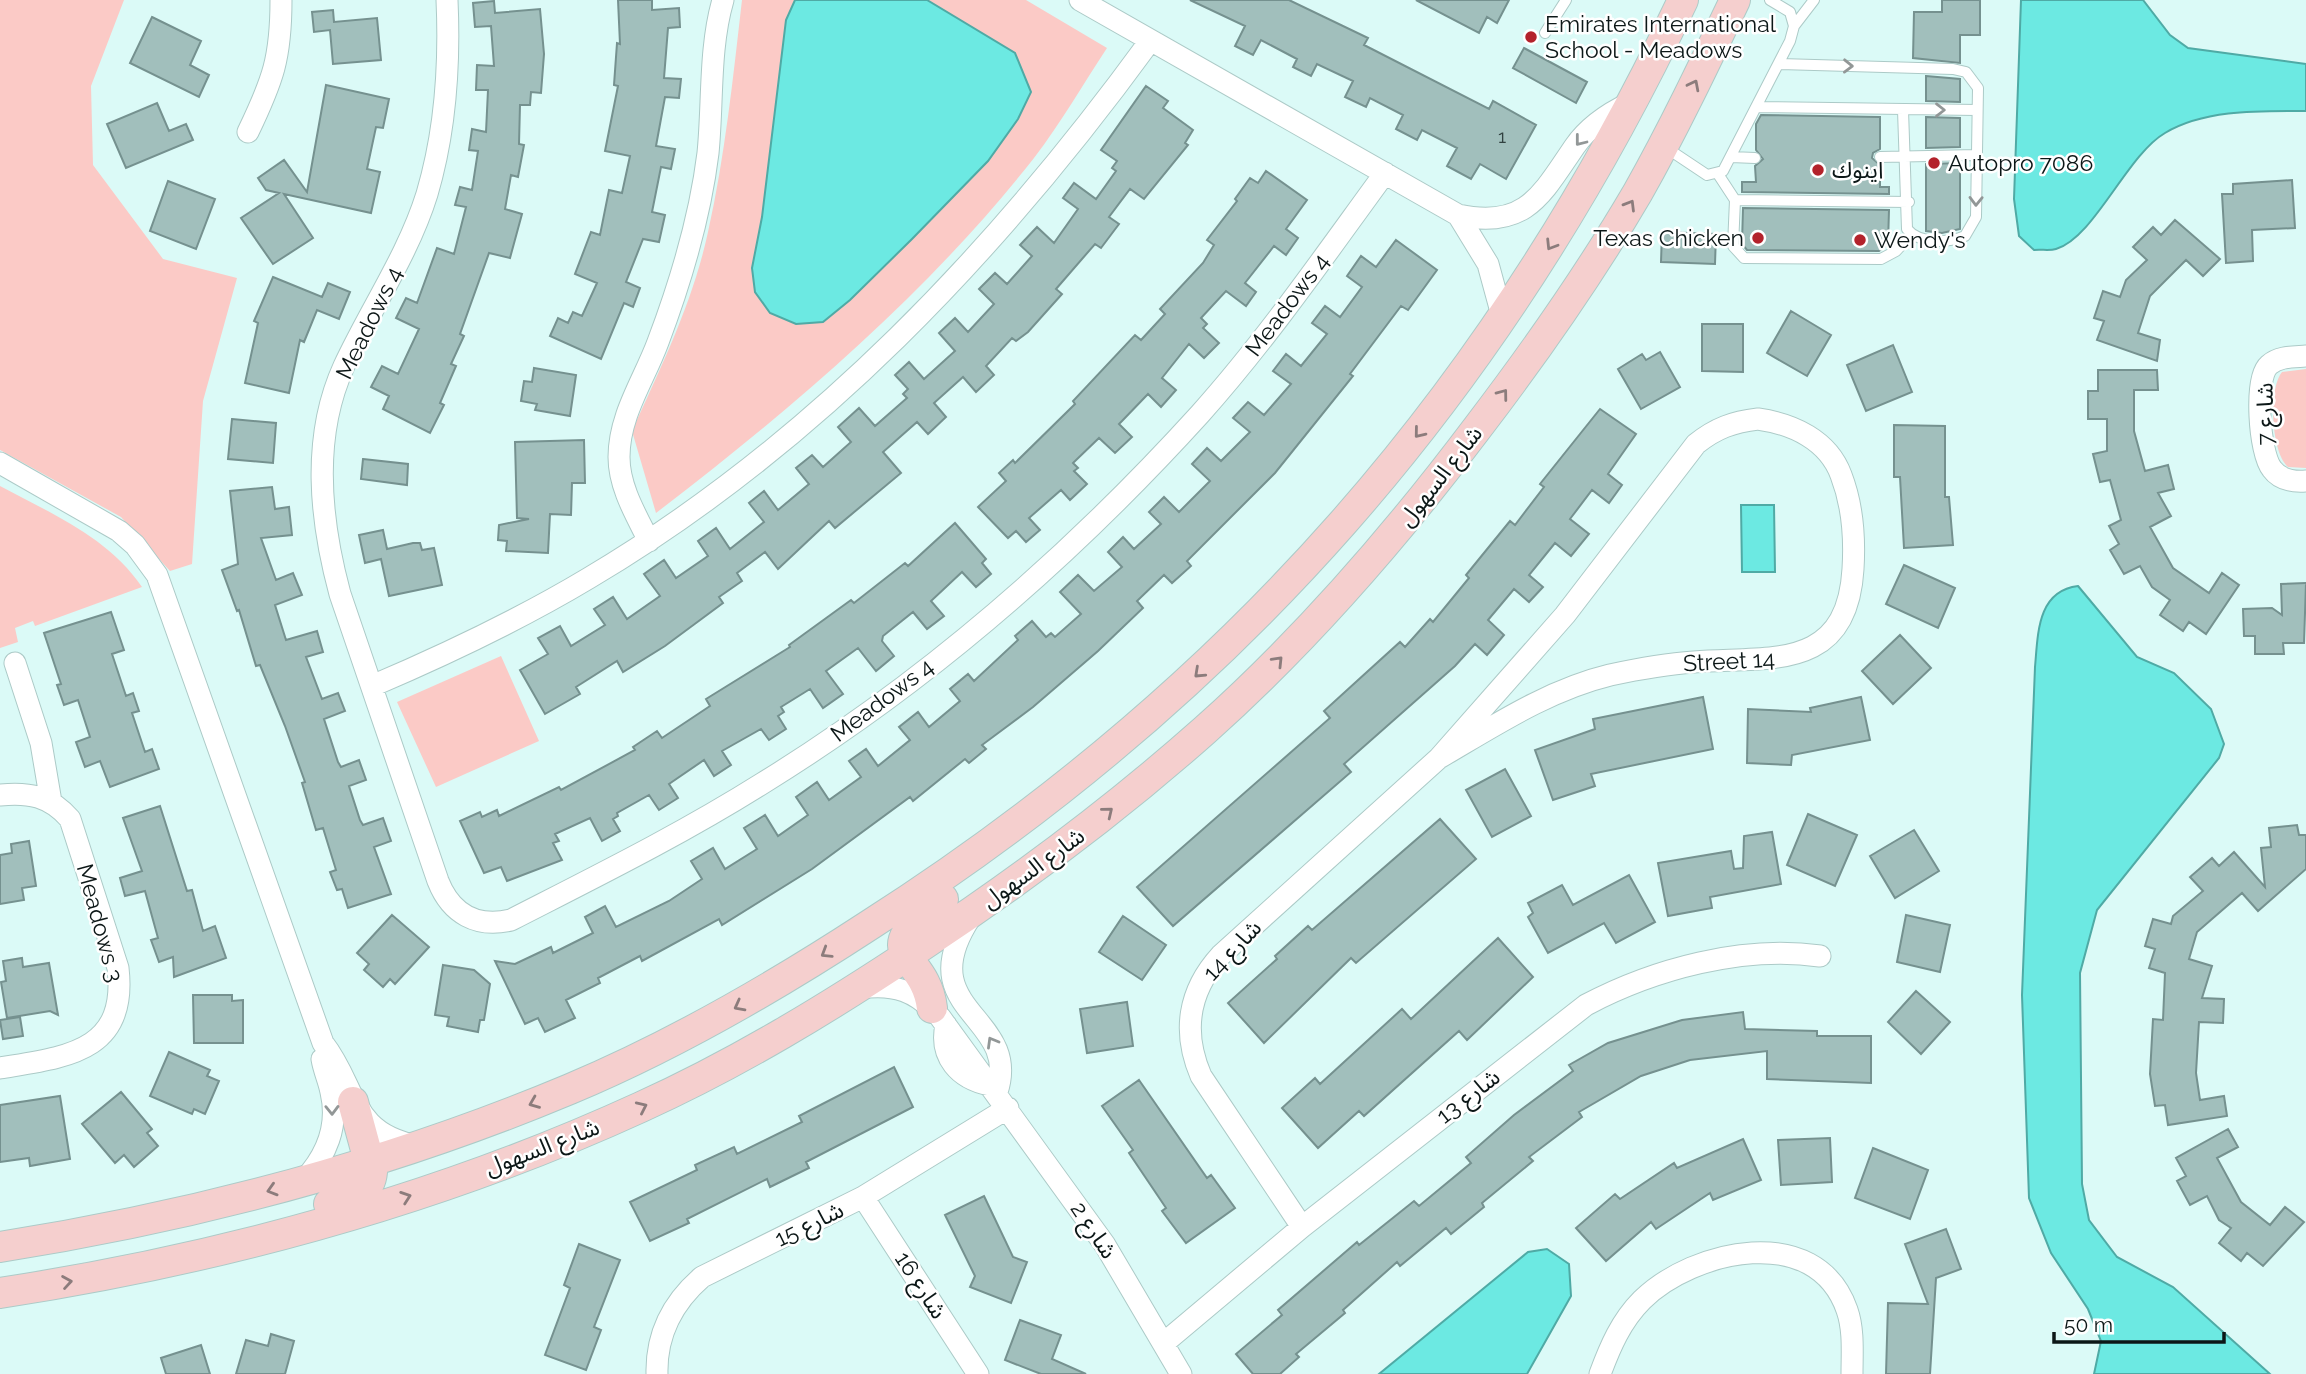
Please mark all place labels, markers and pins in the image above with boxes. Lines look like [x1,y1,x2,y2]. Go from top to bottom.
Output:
place label: Emirates International School - Meadows [1545,10,1777,63]
marker: Emirates International School - Meadows [1523,29,1539,45]
place label: Autopro 7086 [1948,149,2093,176]
marker: Autopro 7086 [1926,155,1942,171]
place label: اينوك [1832,156,1883,184]
marker: اينوك [1810,162,1826,178]
place label: Texas Chicken [1593,224,1744,251]
place label: Wendy's [1874,226,1966,253]
marker: Texas Chicken [1750,230,1766,246]
marker: Wendy's [1852,232,1868,248]

